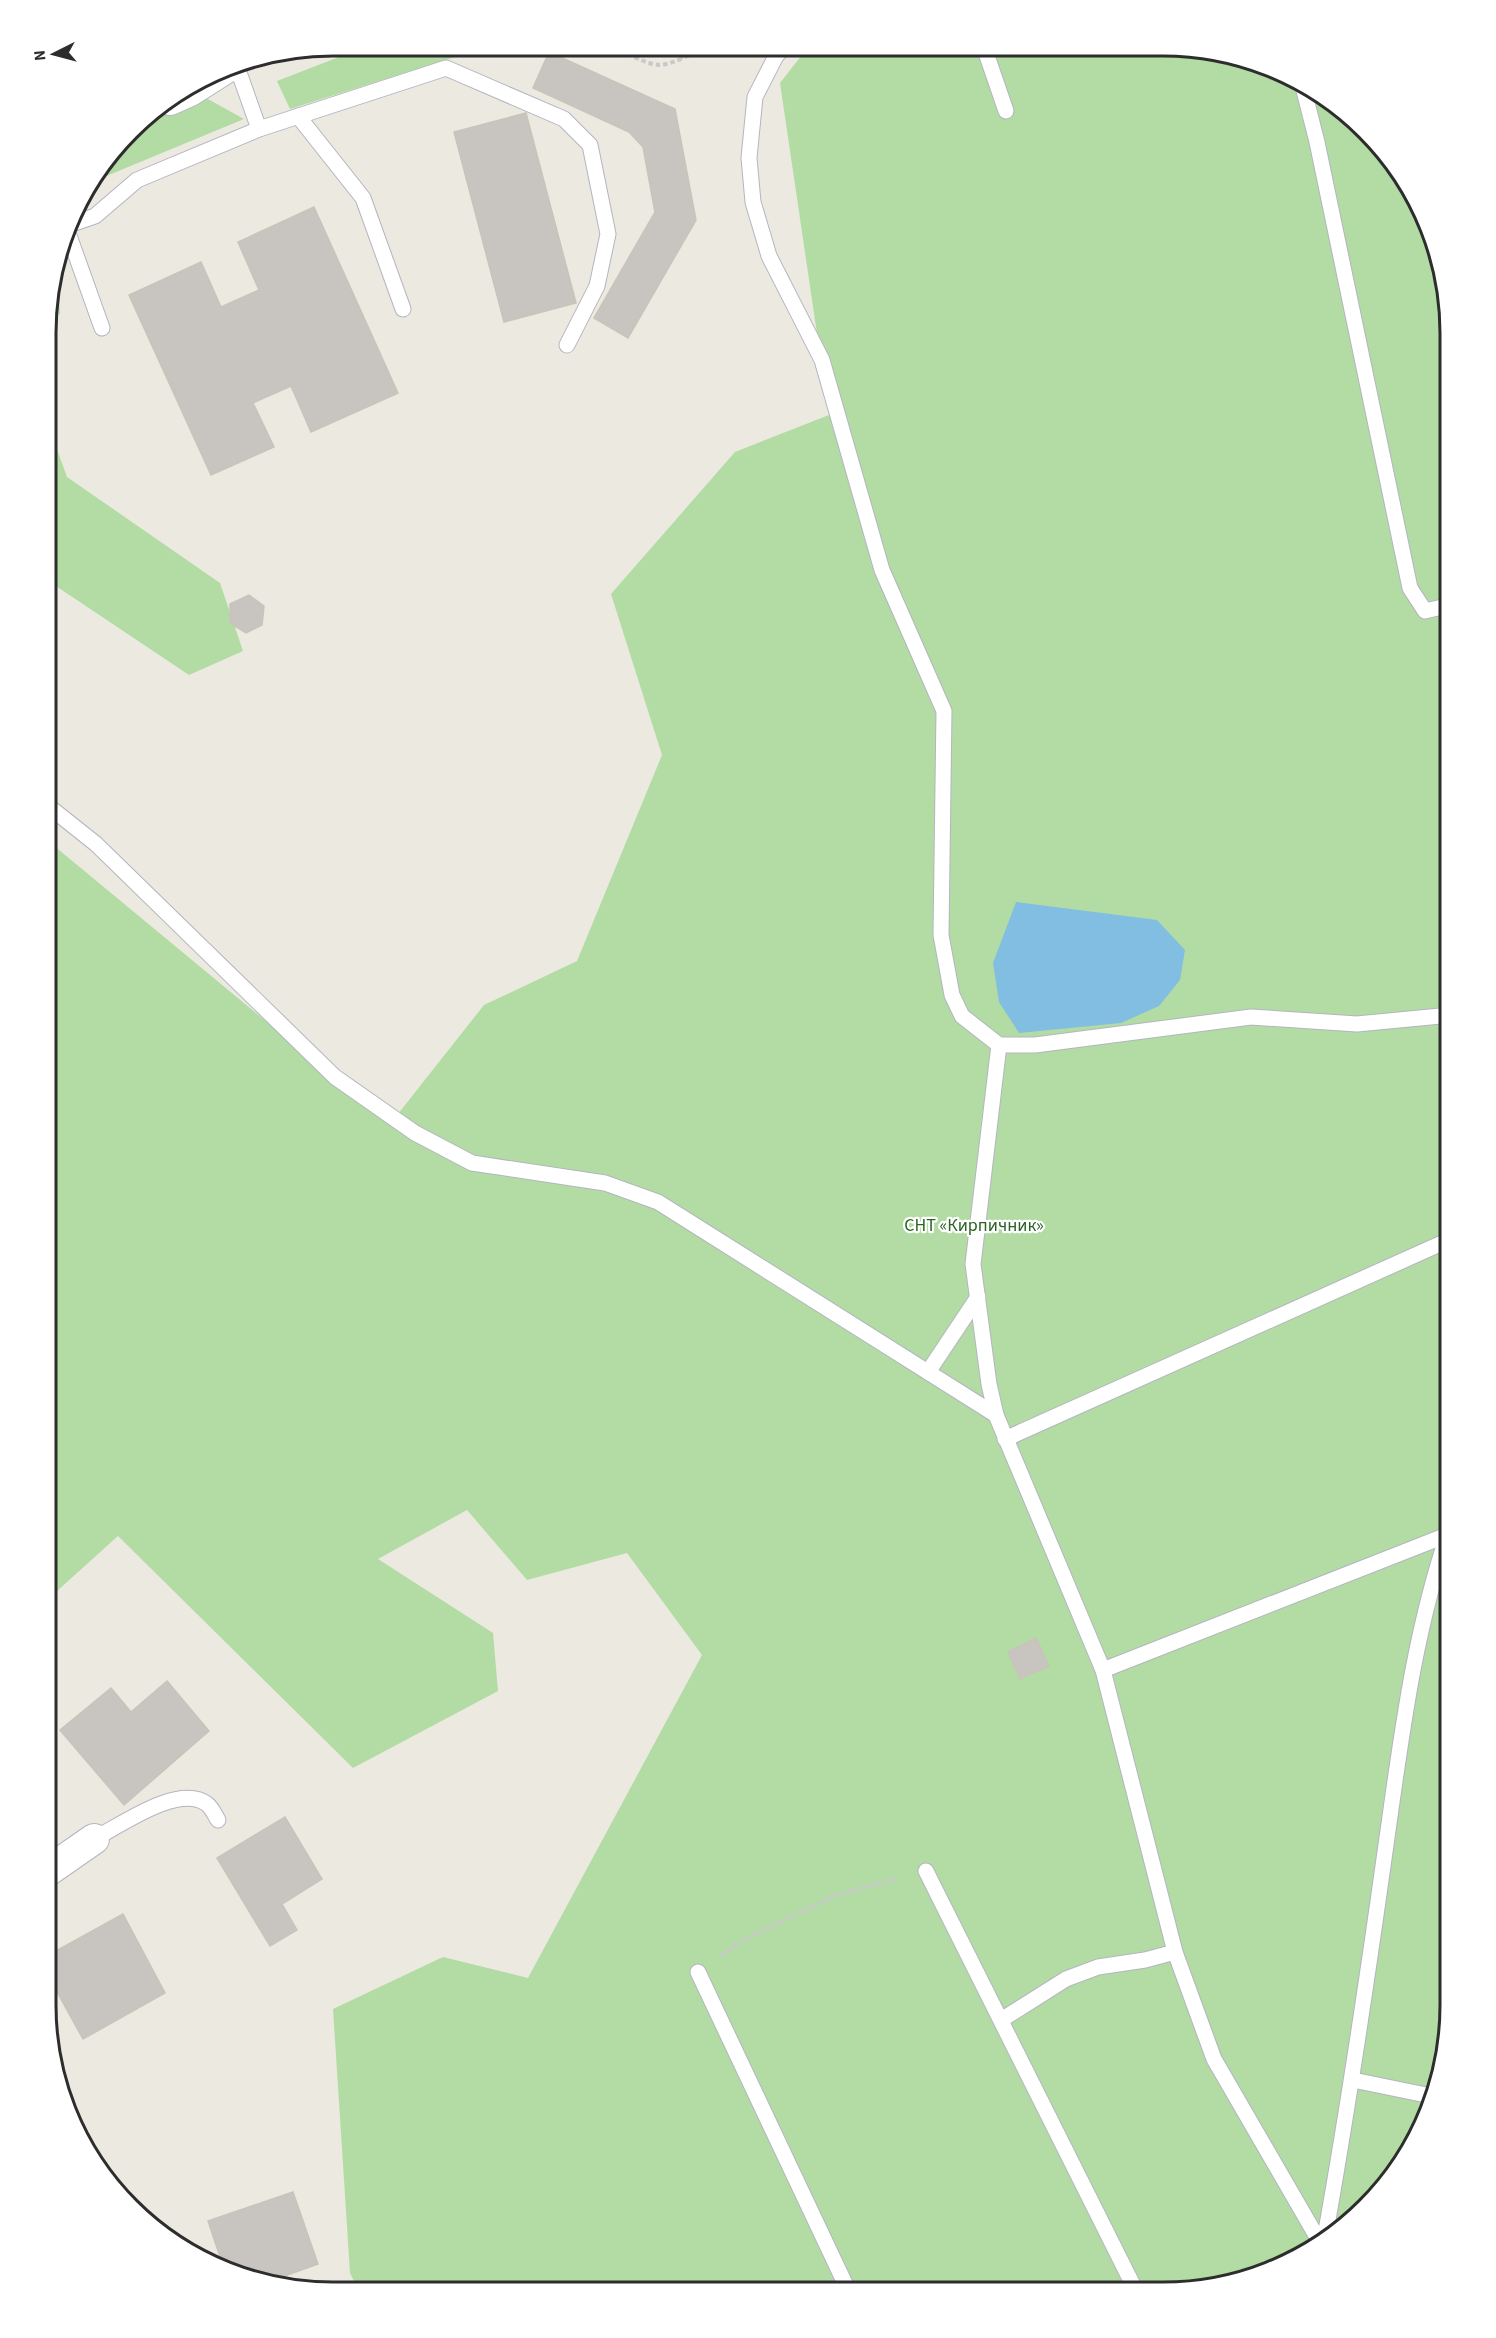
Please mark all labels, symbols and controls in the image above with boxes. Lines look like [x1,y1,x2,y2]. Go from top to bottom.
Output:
north arrow [24,24,84,84]
text: N [29,49,52,62]
park label: СНТ «Кирпичник» [904,1213,1044,1238]

